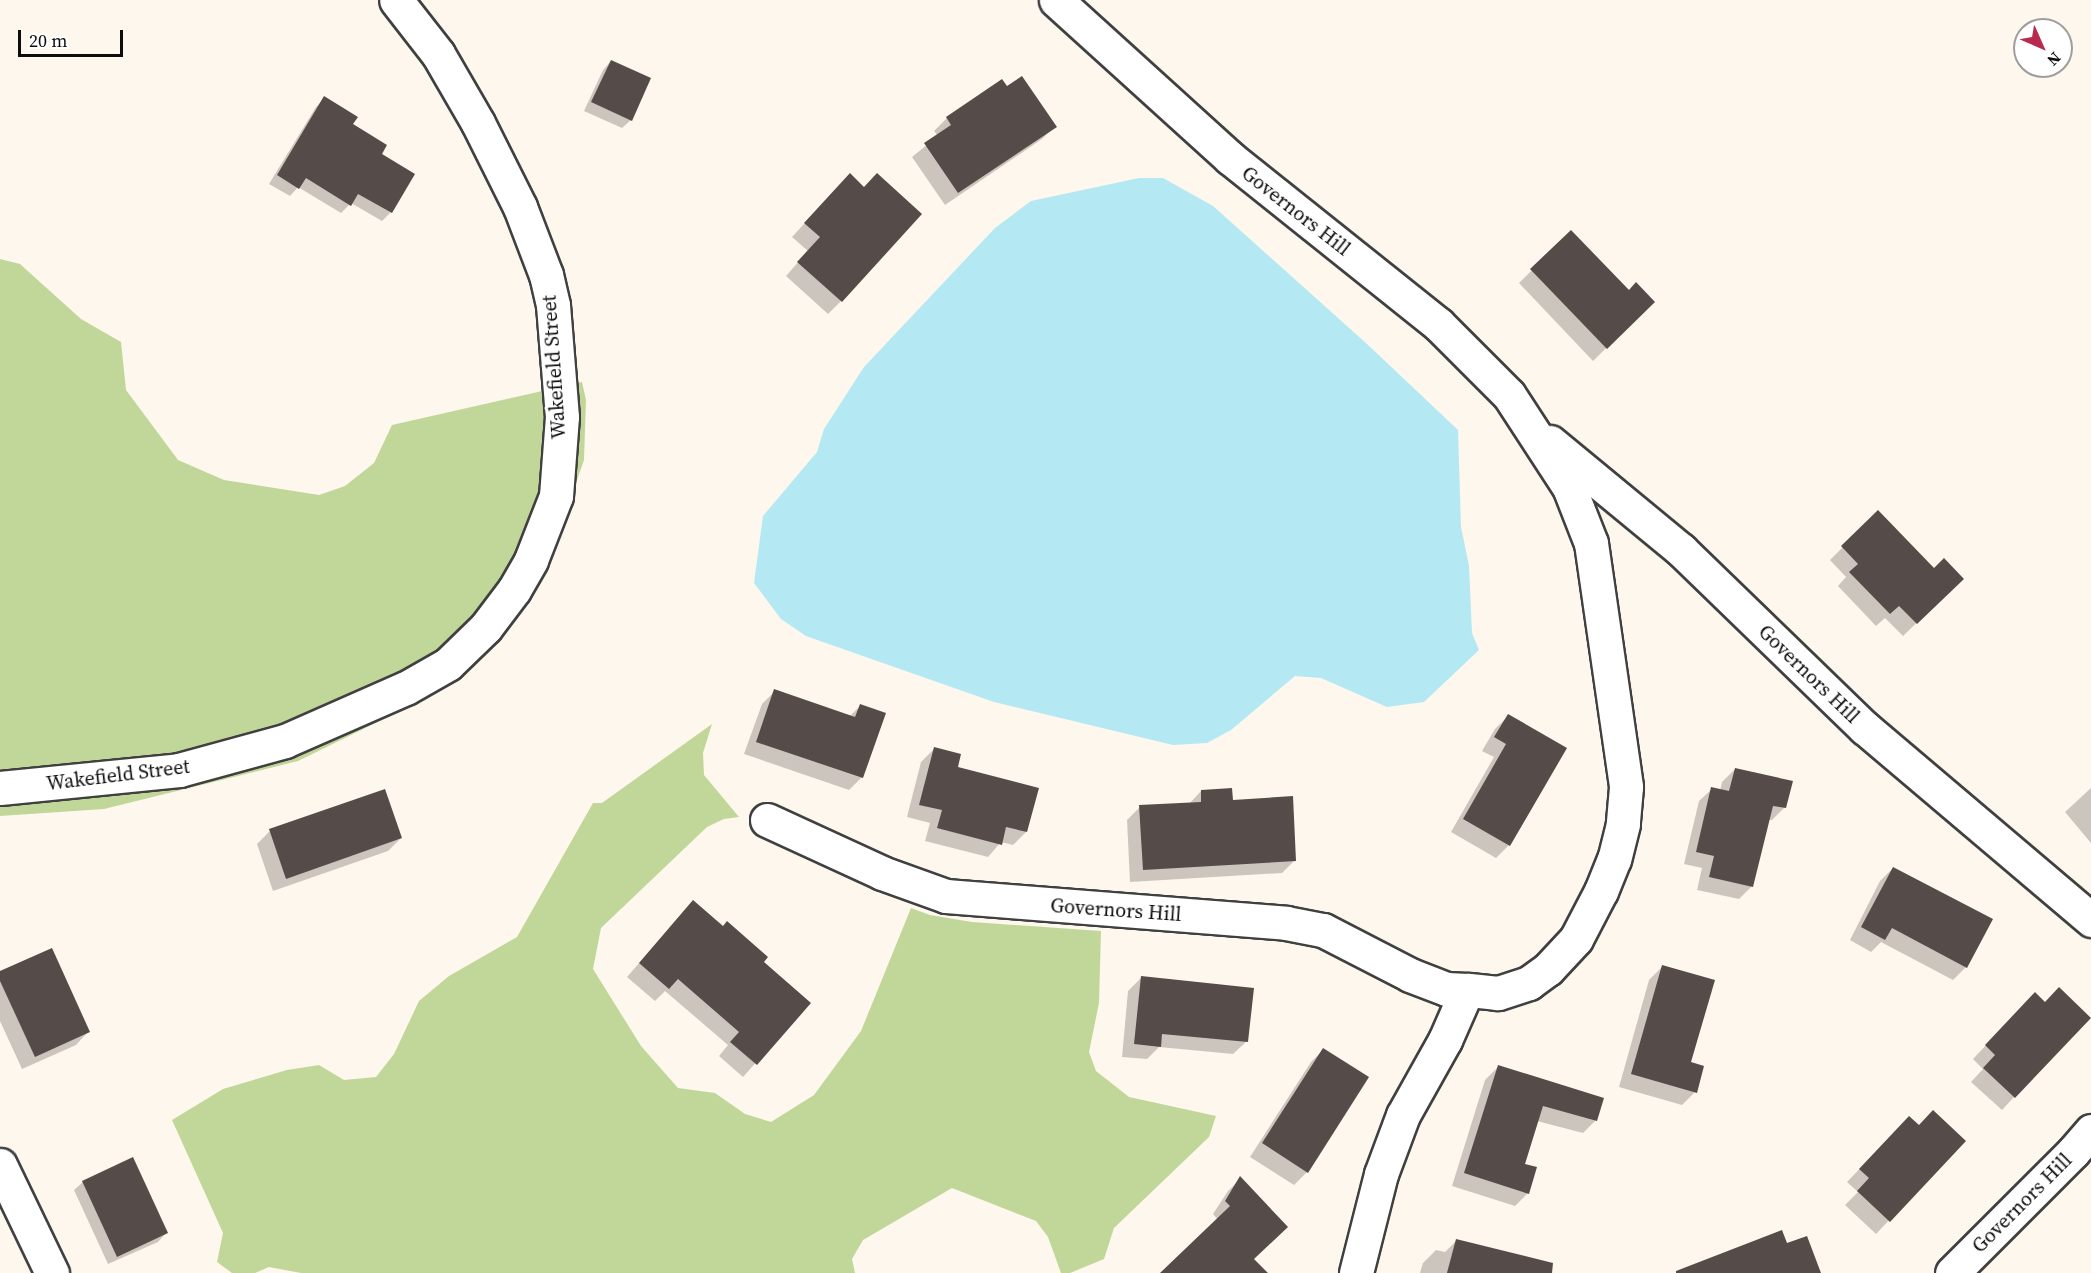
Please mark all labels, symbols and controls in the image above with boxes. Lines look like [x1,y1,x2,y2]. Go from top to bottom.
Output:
scale bar [21,18,126,56]
north arrow [2013,18,2073,78]
text: 20 m [29,28,67,53]
text: N [2042,47,2066,71]
street label: Governors Hill [1237,161,1355,261]
street label: Wakefield Street [537,294,571,440]
street label: Governors Hill [1753,620,1865,728]
street label: Wakefield Street [45,754,191,796]
street label: Governors Hill [1050,893,1182,927]
street label: Governors Hill [1967,1148,2077,1258]

